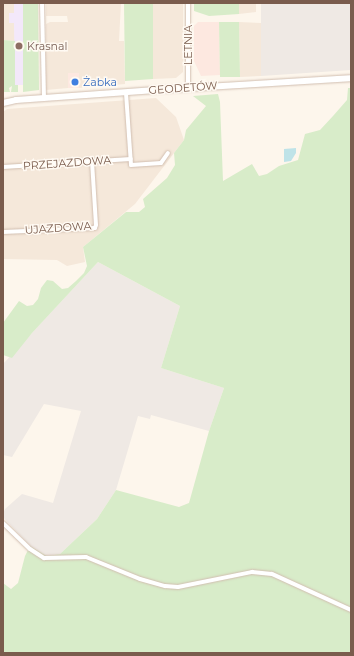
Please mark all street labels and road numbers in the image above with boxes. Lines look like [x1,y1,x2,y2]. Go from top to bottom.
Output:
street label: LETNIA [181,25,195,65]
street label: GEODETÓW [148,79,218,97]
street label: PRZEJAZDOWA [22,153,112,173]
street label: UJAZDOWA [24,219,92,237]

